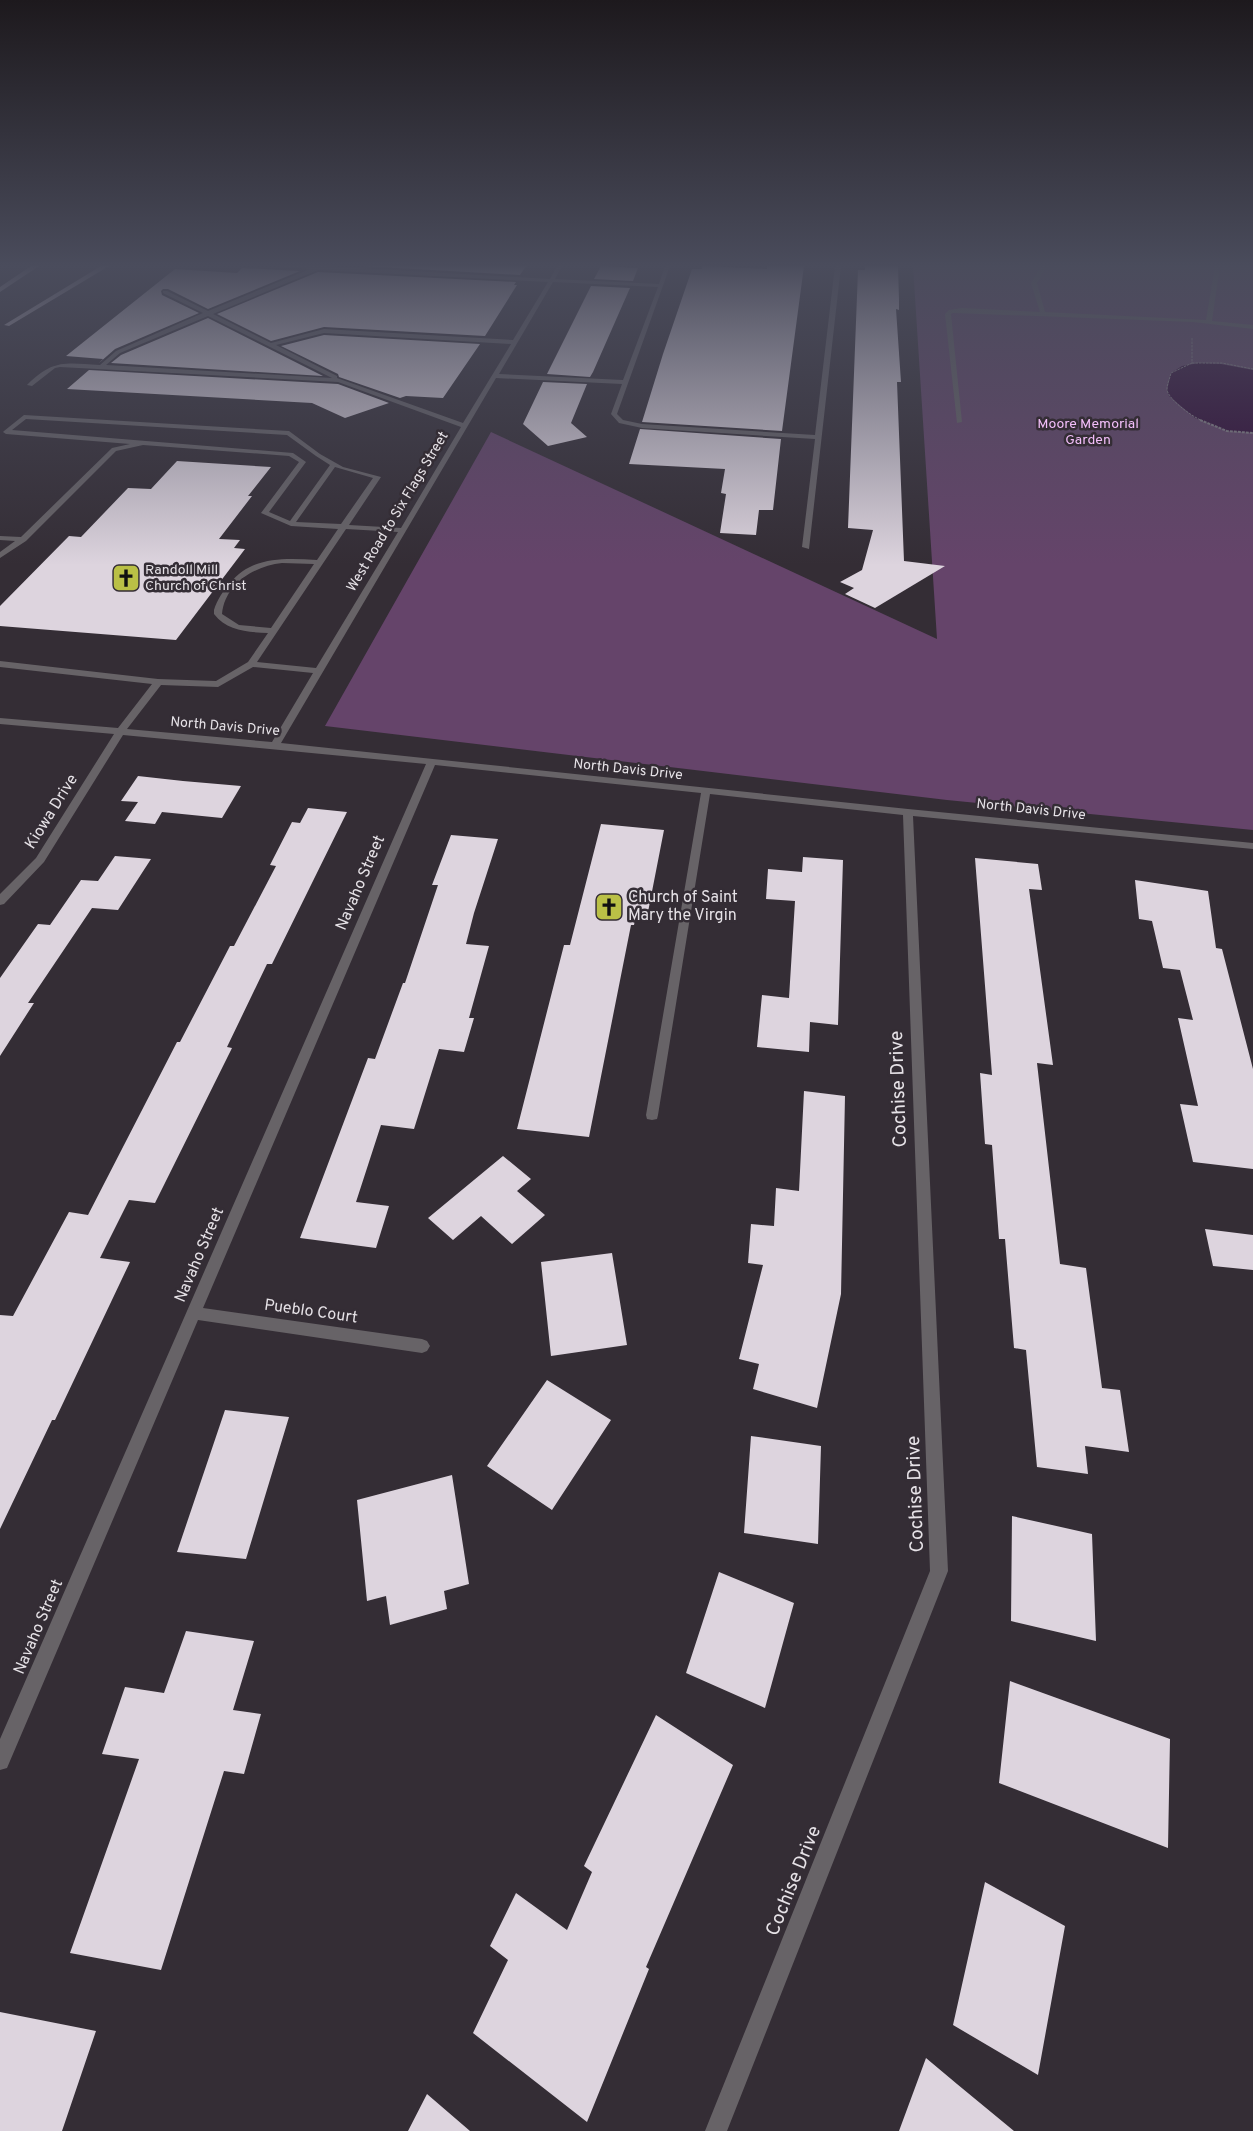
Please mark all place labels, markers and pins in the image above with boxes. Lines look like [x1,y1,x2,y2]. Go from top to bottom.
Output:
place label: Randoll Mill Church of Christ [145,562,247,595]
church icon: Randoll Mill Church of Christ [111,563,141,593]
place label: Church of Saint Mary the Virgin [628,888,738,926]
church icon: Church of Saint Mary the Virgin [594,892,624,922]

